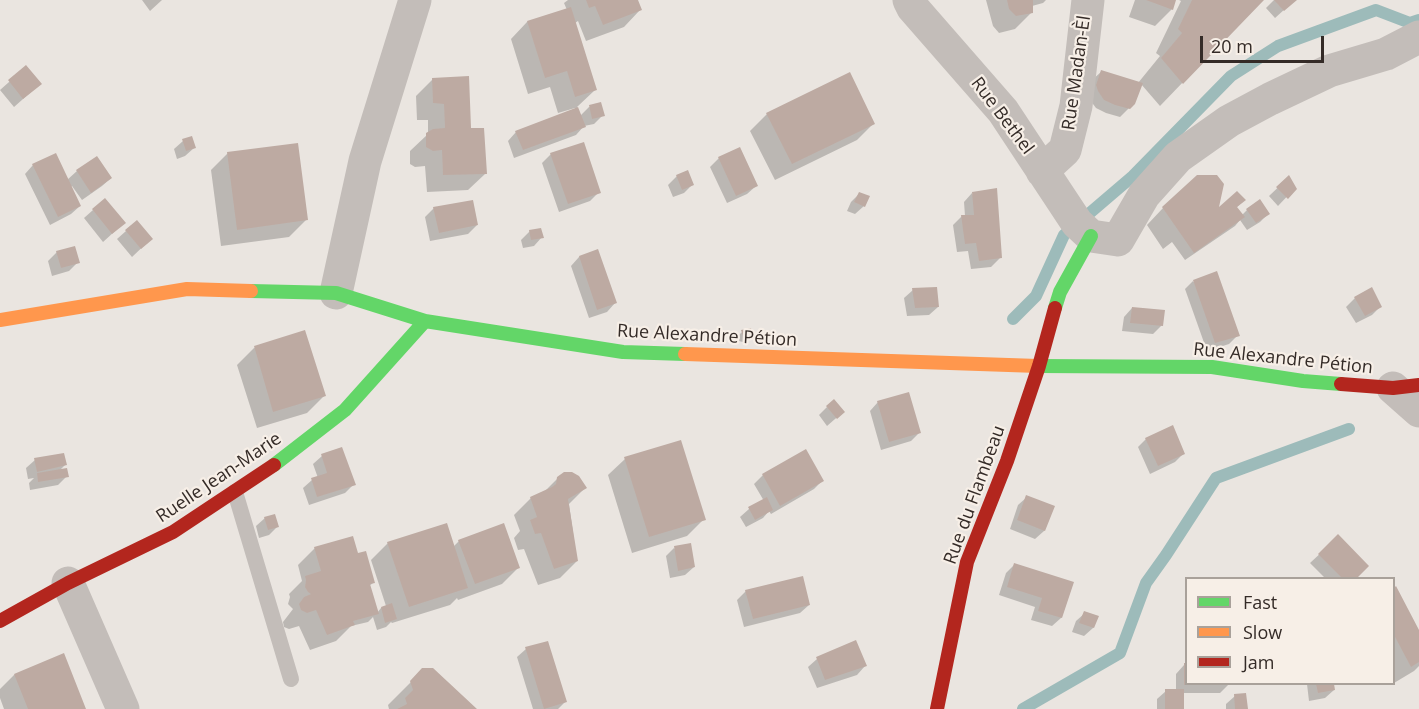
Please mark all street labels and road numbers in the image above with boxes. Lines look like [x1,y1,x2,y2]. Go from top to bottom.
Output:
street label: Rue Madan-Èl [1058,14,1096,132]
street label: Rue Bethel [966,73,1038,159]
street label: Rue Alexandre Pétion [616,320,798,352]
street label: Rue Alexandre Pétion [1192,339,1374,379]
street label: Rue du Flambeau [940,423,1010,567]
street label: Ruelle Jean-Marie [152,428,286,528]

